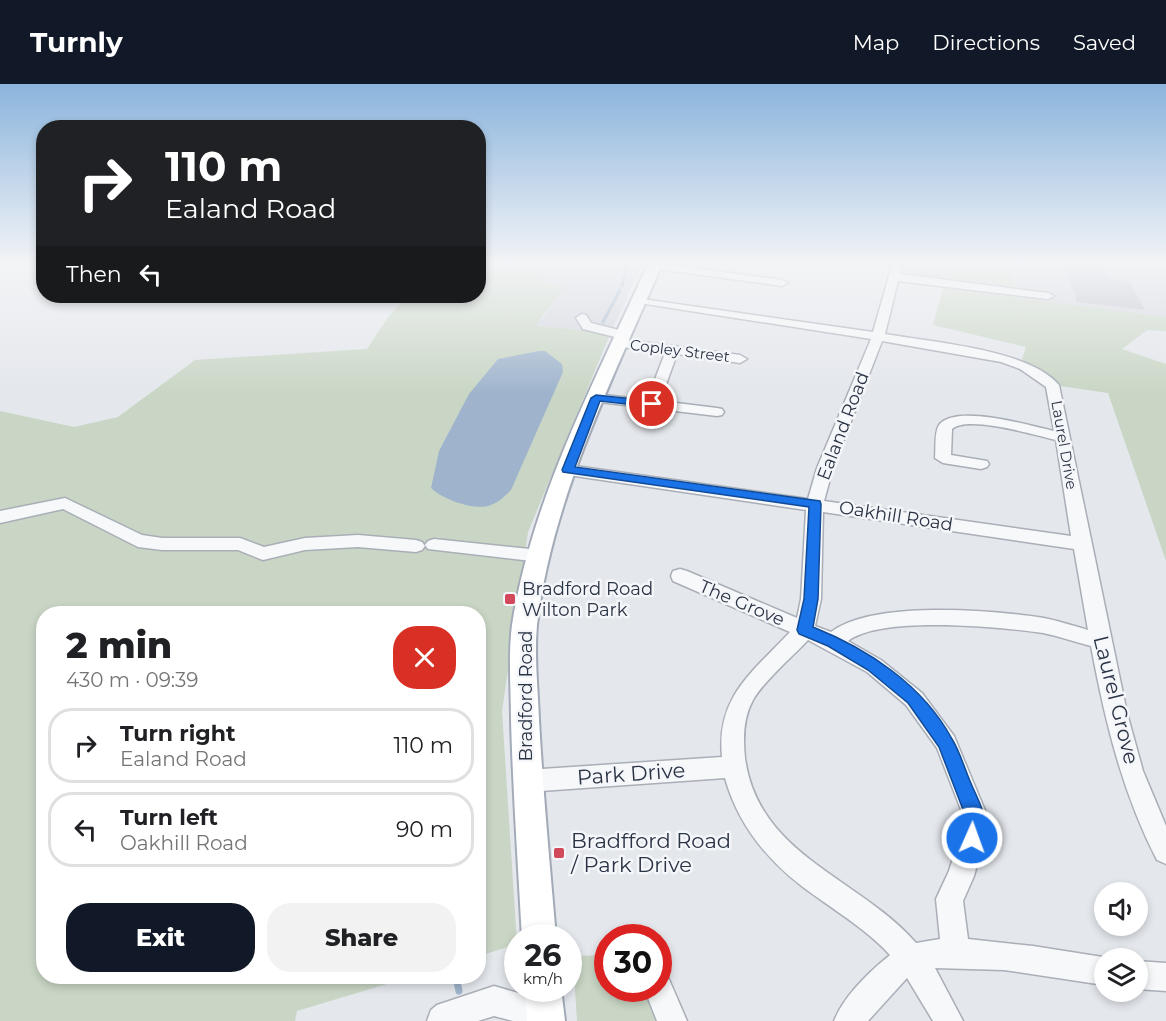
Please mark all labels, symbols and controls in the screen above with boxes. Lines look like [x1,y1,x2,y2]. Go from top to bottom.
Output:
text: Turnly [30,25,123,59]
text: Map [853,30,899,55]
text: Directions [932,30,1040,55]
text: Saved [1073,30,1136,55]
text: 110 m [165,140,282,192]
icon: right [66,144,144,222]
text: Ealand Road [165,192,336,225]
icon: left [134,258,167,291]
text: Then [66,261,122,288]
street label: Copley Street [629,335,731,366]
street label: Ealand Road [812,369,874,483]
pin [626,378,677,429]
icon: arrive [635,387,668,420]
street label: Laurel Drive [1047,399,1082,491]
street label: Oakhill Road [838,496,954,536]
street label: The Grove [696,575,788,631]
place label: Bradford Road Wilton Park [522,578,653,621]
marker: Bradford Road Wilton Park [503,592,517,606]
text: 2 min [66,623,172,667]
button: close [393,626,456,689]
street label: Bradford Road [515,630,537,762]
street label: Laurel Grove [1088,633,1145,767]
text: 430 m · 09:39 [66,668,199,692]
text: Turn right [120,720,235,747]
icon: right [69,729,102,762]
text: 110 m [393,732,453,759]
text: Ealand Road [120,747,247,771]
street label: Park Drive [576,757,686,790]
text: Turn left [120,804,218,831]
position arrow [940,806,1004,870]
icon: left [69,813,102,846]
text: 90 m [396,816,453,843]
place label: Bradfford Road / Park Drive [570,828,731,877]
text: Oakhill Road [120,831,248,855]
marker: Bradfford Road / Park Drive [552,846,566,860]
map controls [1094,882,1148,1002]
button: sound [1094,882,1148,936]
button: Exit [66,903,255,972]
button: Share [267,903,456,972]
speed limit sign: 30 [594,924,672,1002]
text: 26 [525,937,561,974]
button: layers [1094,948,1148,1002]
text: km/h [523,969,563,988]

